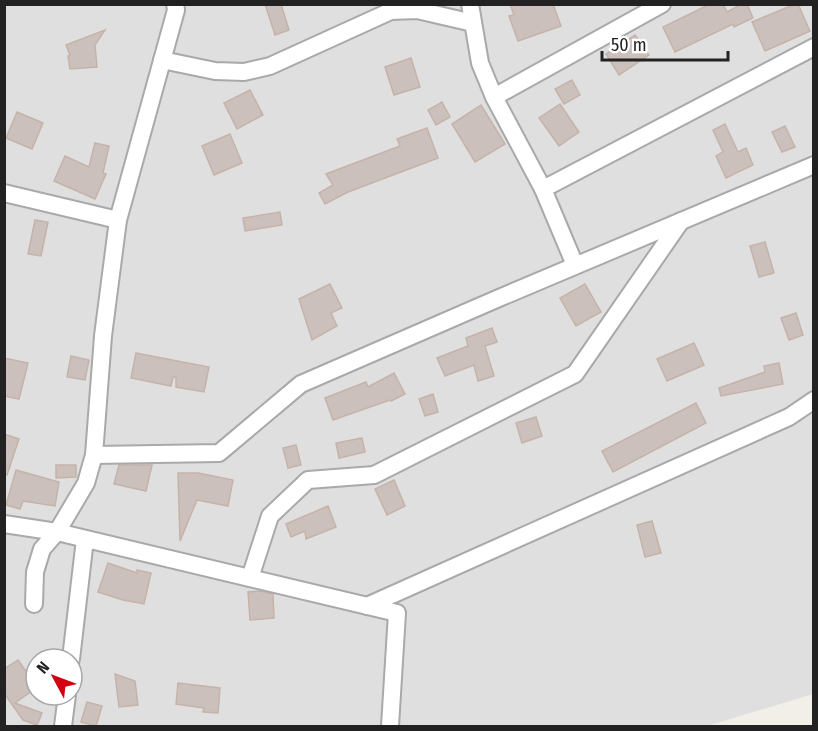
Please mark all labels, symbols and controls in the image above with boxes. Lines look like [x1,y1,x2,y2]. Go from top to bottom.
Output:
scale bar [602,24,728,62]
text: 50 m [611,34,647,56]
north arrow [24,647,84,707]
text: N [33,658,53,677]

